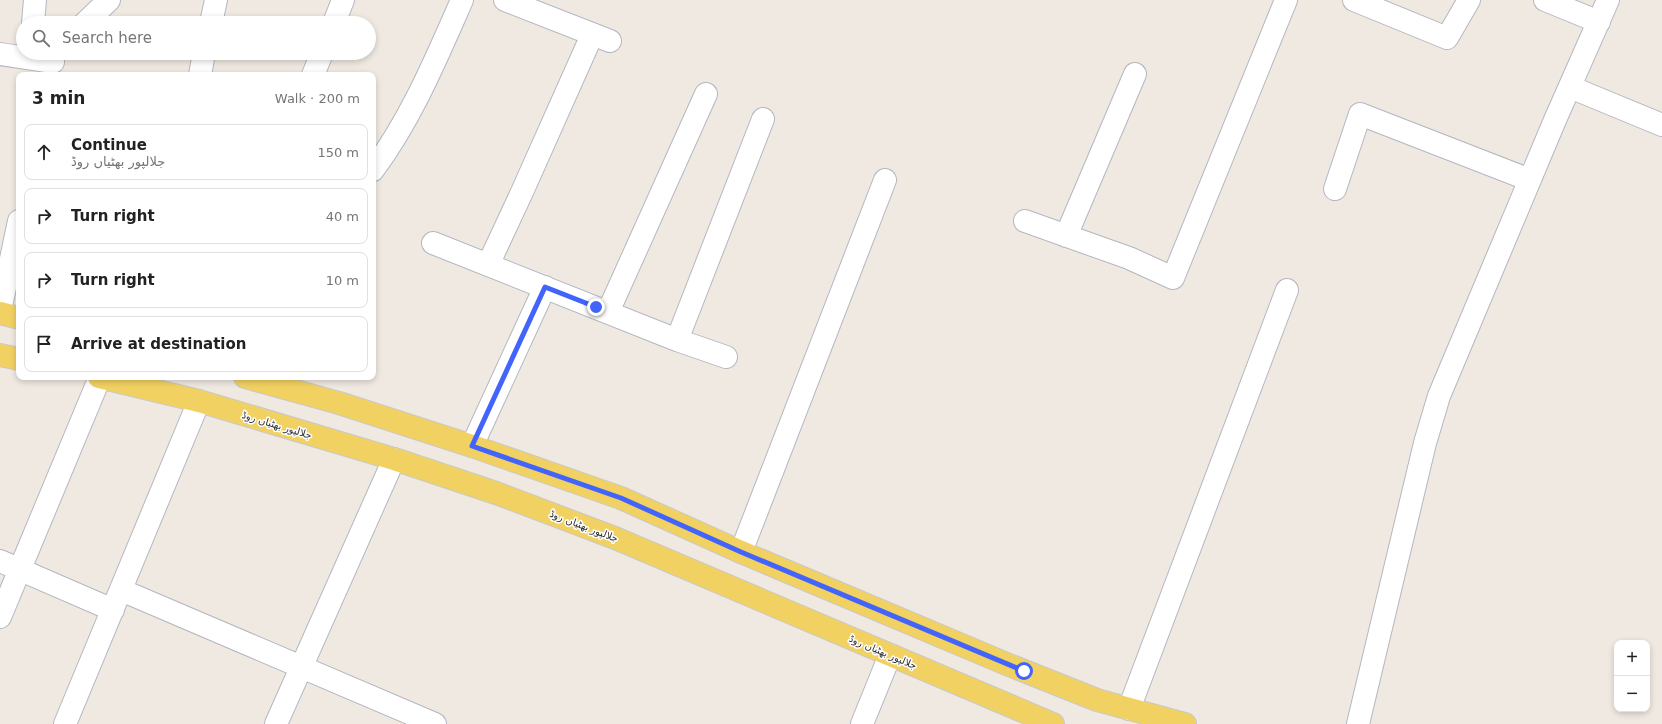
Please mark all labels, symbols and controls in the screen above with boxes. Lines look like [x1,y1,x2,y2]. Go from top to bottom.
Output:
search box [16,16,376,60]
icon: search [30,27,52,49]
text: Search here [62,29,152,47]
text: 3 min [32,88,85,108]
text: Walk · 200 m [275,91,360,106]
text: Continue [71,136,147,154]
icon: ahead [33,141,55,163]
text: 150 m [317,145,359,160]
text: جلالپور بھٹیاں روڈ [71,154,165,169]
icon: right [33,205,55,227]
text: Turn right [71,207,155,225]
text: 40 m [326,209,359,224]
icon: right [33,269,55,291]
text: Turn right [71,271,155,289]
text: 10 m [326,273,359,288]
route end [587,298,605,316]
icon: arrive [33,333,55,355]
text: Arrive at destination [71,335,246,353]
street label: جلالپور بھٹیاں روڈ [240,409,313,442]
street label: جلالپور بھٹیاں روڈ [548,508,620,545]
street label: جلالپور بھٹیاں روڈ [847,633,919,672]
map controls [1614,640,1650,712]
button: + [1614,640,1650,676]
route start [1015,662,1033,680]
button: − [1614,676,1650,712]

